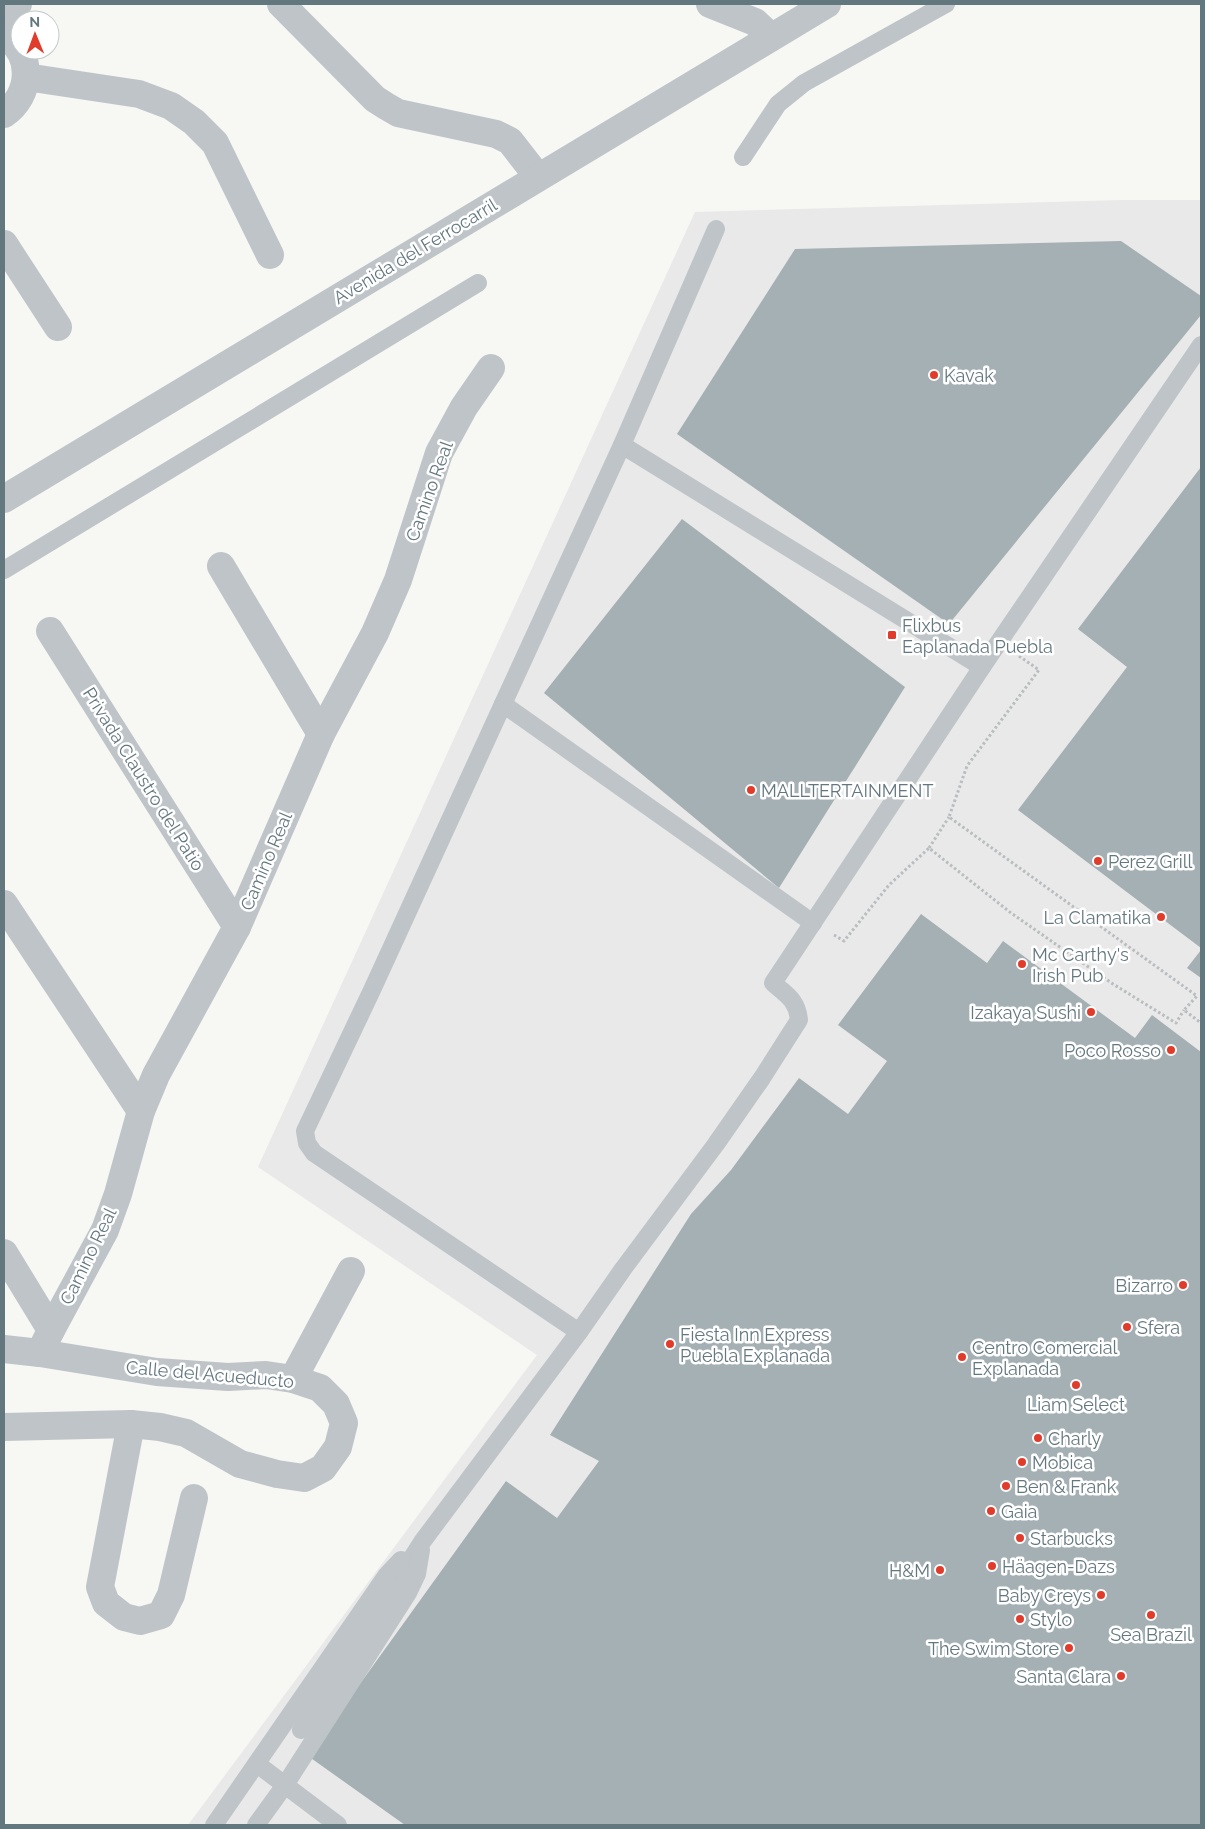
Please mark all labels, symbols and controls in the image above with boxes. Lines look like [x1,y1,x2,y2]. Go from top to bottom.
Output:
north arrow [10,10,60,60]
text: N [29,14,40,30]
street label: Avenida del Ferrocarril [329,194,501,308]
place label: Kavak [944,365,994,386]
marker: Kavak [928,369,940,381]
street label: Camino Real [401,438,457,544]
place label: Flixbus Eaplanada Puebla [902,615,1053,657]
marker: Flixbus Eaplanada Puebla [886,629,898,641]
street label: Privada Claustro del Patio [79,683,209,875]
place label: MALLTERTAINMENT [761,780,933,801]
marker: MALLTERTAINMENT [745,784,757,796]
street label: Camino Real [236,808,296,914]
place label: Perez Grill [1108,851,1193,872]
marker: Perez Grill [1092,855,1104,867]
place label: La Clamatika [1044,907,1151,928]
marker: La Clamatika [1155,911,1167,923]
place label: Mc Carthy's Irish Pub [1032,944,1129,986]
marker: Mc Carthy's Irish Pub [1016,958,1028,970]
place label: Izakaya Sushi [970,1002,1081,1023]
marker: Izakaya Sushi [1085,1006,1097,1018]
place label: Poco Rosso [1064,1040,1161,1061]
marker: Poco Rosso [1165,1044,1177,1056]
street label: Camino Real [56,1204,121,1308]
place label: Bizarro [1115,1275,1173,1296]
marker: Bizarro [1177,1279,1189,1291]
place label: Sfera [1137,1317,1180,1338]
marker: Sfera [1121,1321,1133,1333]
place label: Fiesta Inn Express Puebla Explanada [680,1324,830,1366]
place label: Centro Comercial Explanada [972,1337,1117,1379]
marker: Fiesta Inn Express Puebla Explanada [664,1338,676,1350]
marker: Centro Comercial Explanada [956,1351,968,1363]
street label: Calle del Acueducto [125,1356,295,1392]
marker: Liam Select [1070,1379,1082,1391]
place label: Liam Select [1027,1394,1125,1415]
place label: Charly [1048,1428,1102,1449]
marker: Charly [1032,1432,1044,1444]
place label: Mobica [1032,1452,1093,1473]
marker: Mobica [1016,1456,1028,1468]
place label: Ben & Frank [1016,1476,1117,1497]
marker: Ben & Frank [1000,1480,1012,1492]
place label: Gaia [1001,1501,1037,1522]
marker: Gaia [985,1505,997,1517]
place label: Starbucks [1030,1528,1113,1549]
marker: Starbucks [1014,1532,1026,1544]
place label: Häagen-Dazs [1002,1556,1115,1577]
place label: H&M [889,1560,930,1581]
marker: Häagen-Dazs [986,1560,998,1572]
marker: H&M [934,1564,946,1576]
place label: Baby Creys [998,1585,1091,1606]
marker: Baby Creys [1095,1589,1107,1601]
place label: Stylo [1030,1609,1072,1630]
marker: Sea Brazil [1145,1609,1157,1621]
marker: Stylo [1014,1613,1026,1625]
place label: Sea Brazil [1110,1624,1192,1645]
place label: The Swim Store [928,1638,1059,1659]
marker: The Swim Store [1063,1642,1075,1654]
place label: Santa Clara [1016,1666,1111,1687]
marker: Santa Clara [1115,1670,1127,1682]

